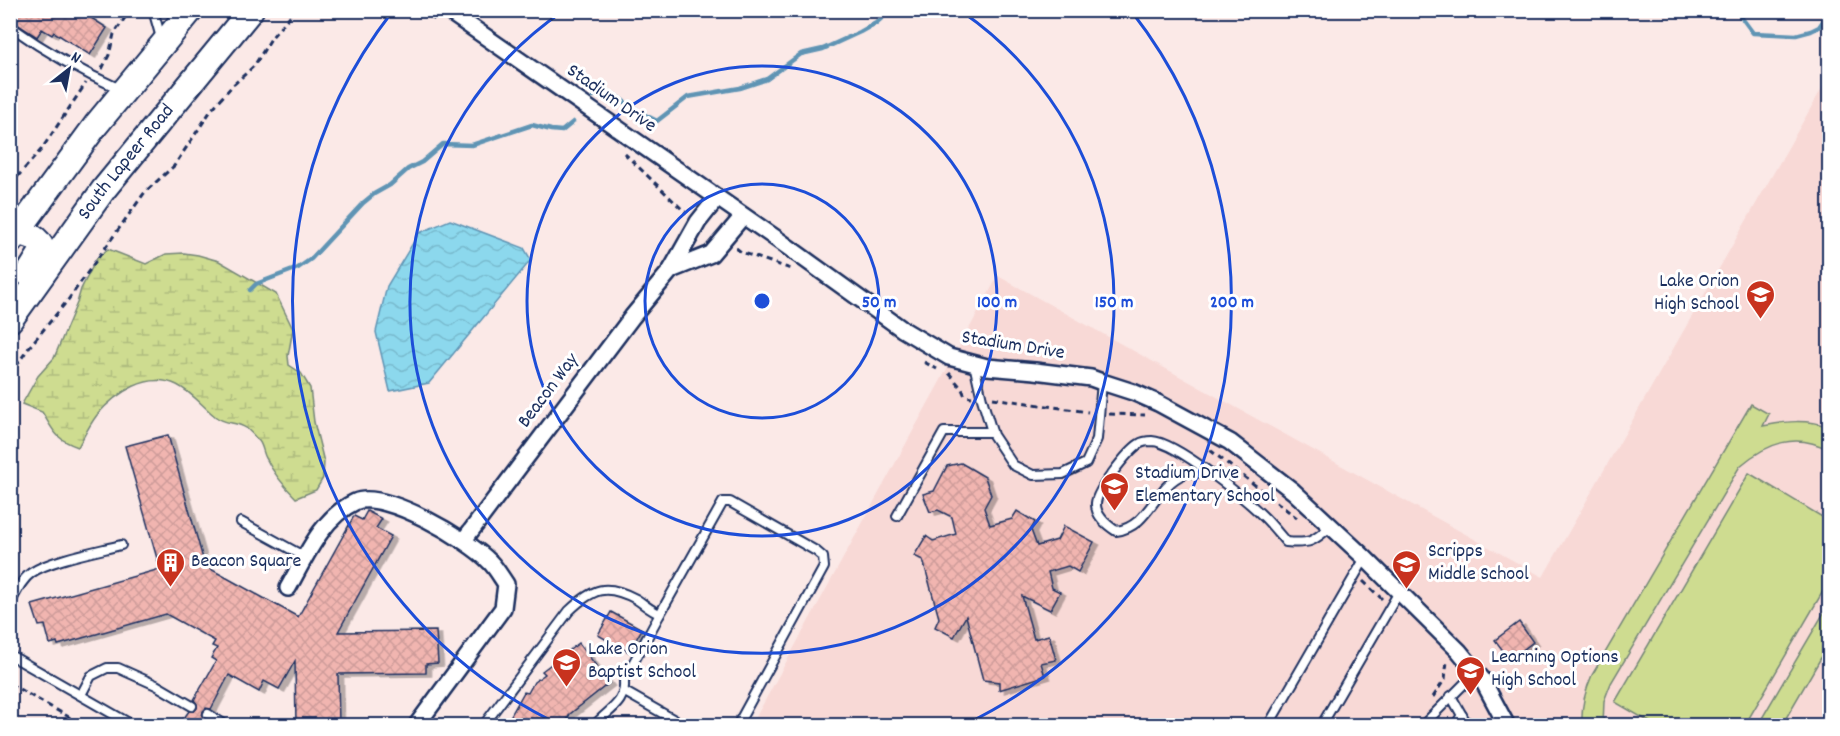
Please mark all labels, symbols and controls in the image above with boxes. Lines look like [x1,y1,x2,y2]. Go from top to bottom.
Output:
north arrow [39,39,99,99]
text: N [66,46,85,70]
street label: Stadium Drive [560,58,662,140]
street label: South Lapeer Road [72,99,182,226]
place label: Lake Orion High School [1654,268,1739,319]
school or university icon: Lake Orion High School [1744,278,1776,320]
centre of rings [752,291,772,311]
text: 50 m [862,291,896,316]
text: 100 m [977,291,1017,316]
text: 150 m [1095,291,1133,316]
text: 200 m [1210,291,1254,316]
street label: Stadium Drive [959,324,1067,368]
street label: Beacon Way [512,347,587,434]
place label: Stadium Drive Elementary School [1135,460,1275,511]
school or university icon: Stadium Drive Elementary School [1098,470,1130,512]
place label: Scripps Middle School [1428,538,1529,589]
building icon: Beacon Square [154,546,186,588]
place label: Beacon Square [191,548,302,576]
school or university icon: Scripps Middle School [1391,548,1423,590]
place label: Lake Orion Baptist School [588,636,696,687]
place label: Learning Options High School [1491,644,1619,695]
school or university icon: Lake Orion Baptist School [551,646,583,688]
school or university icon: Learning Options High School [1454,654,1486,696]

